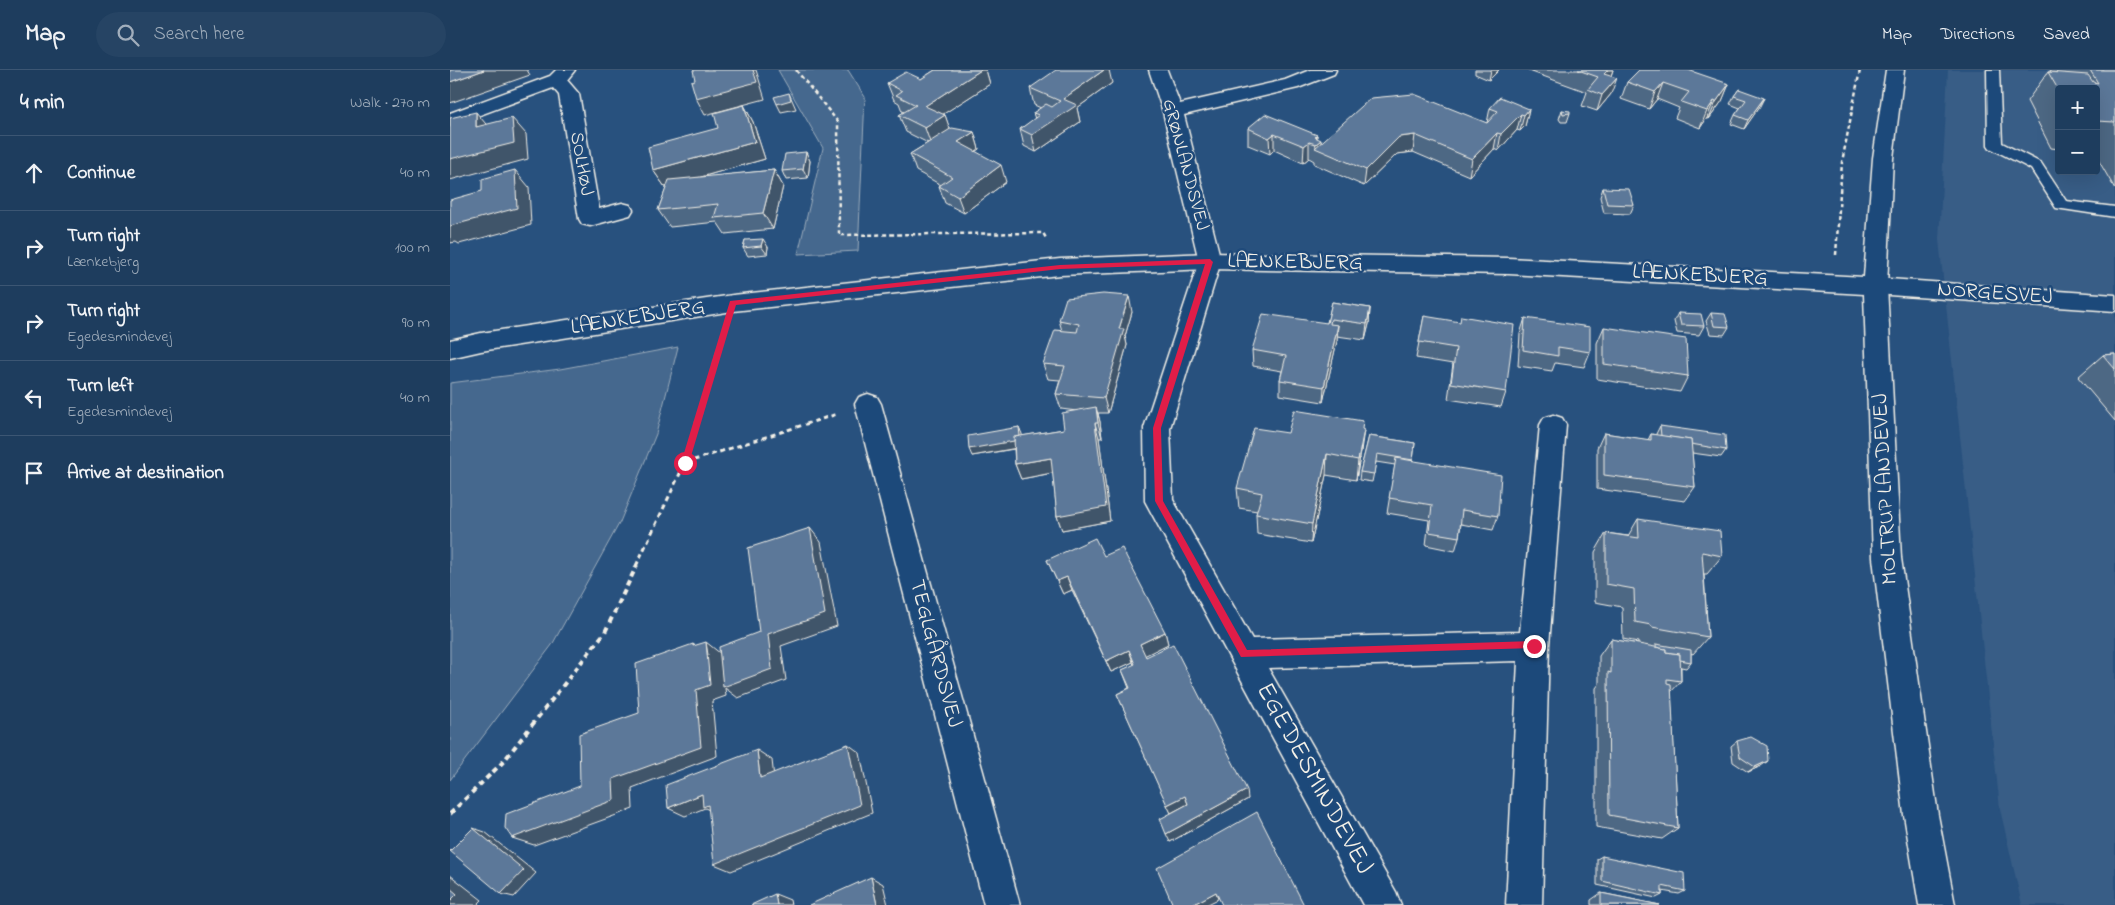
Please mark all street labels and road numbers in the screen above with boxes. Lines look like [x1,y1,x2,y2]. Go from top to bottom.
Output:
street label: GRØNLANDSVEJ [1154,96,1216,234]
street label: SOLHØJ [562,130,600,198]
street label: LÆNKEBJERG [1227,246,1363,280]
street label: LÆNKEBJERG [1631,256,1769,296]
street label: NORGESVEJ [1936,274,2054,314]
street label: LÆNKEBJERG [569,292,707,344]
street label: MOLTRUP LANDEVEJ [1865,392,1907,586]
street label: TEGLGÅRDSVEJ [900,576,970,732]
street label: EGEDESMINDEVEJ [1245,676,1383,882]

